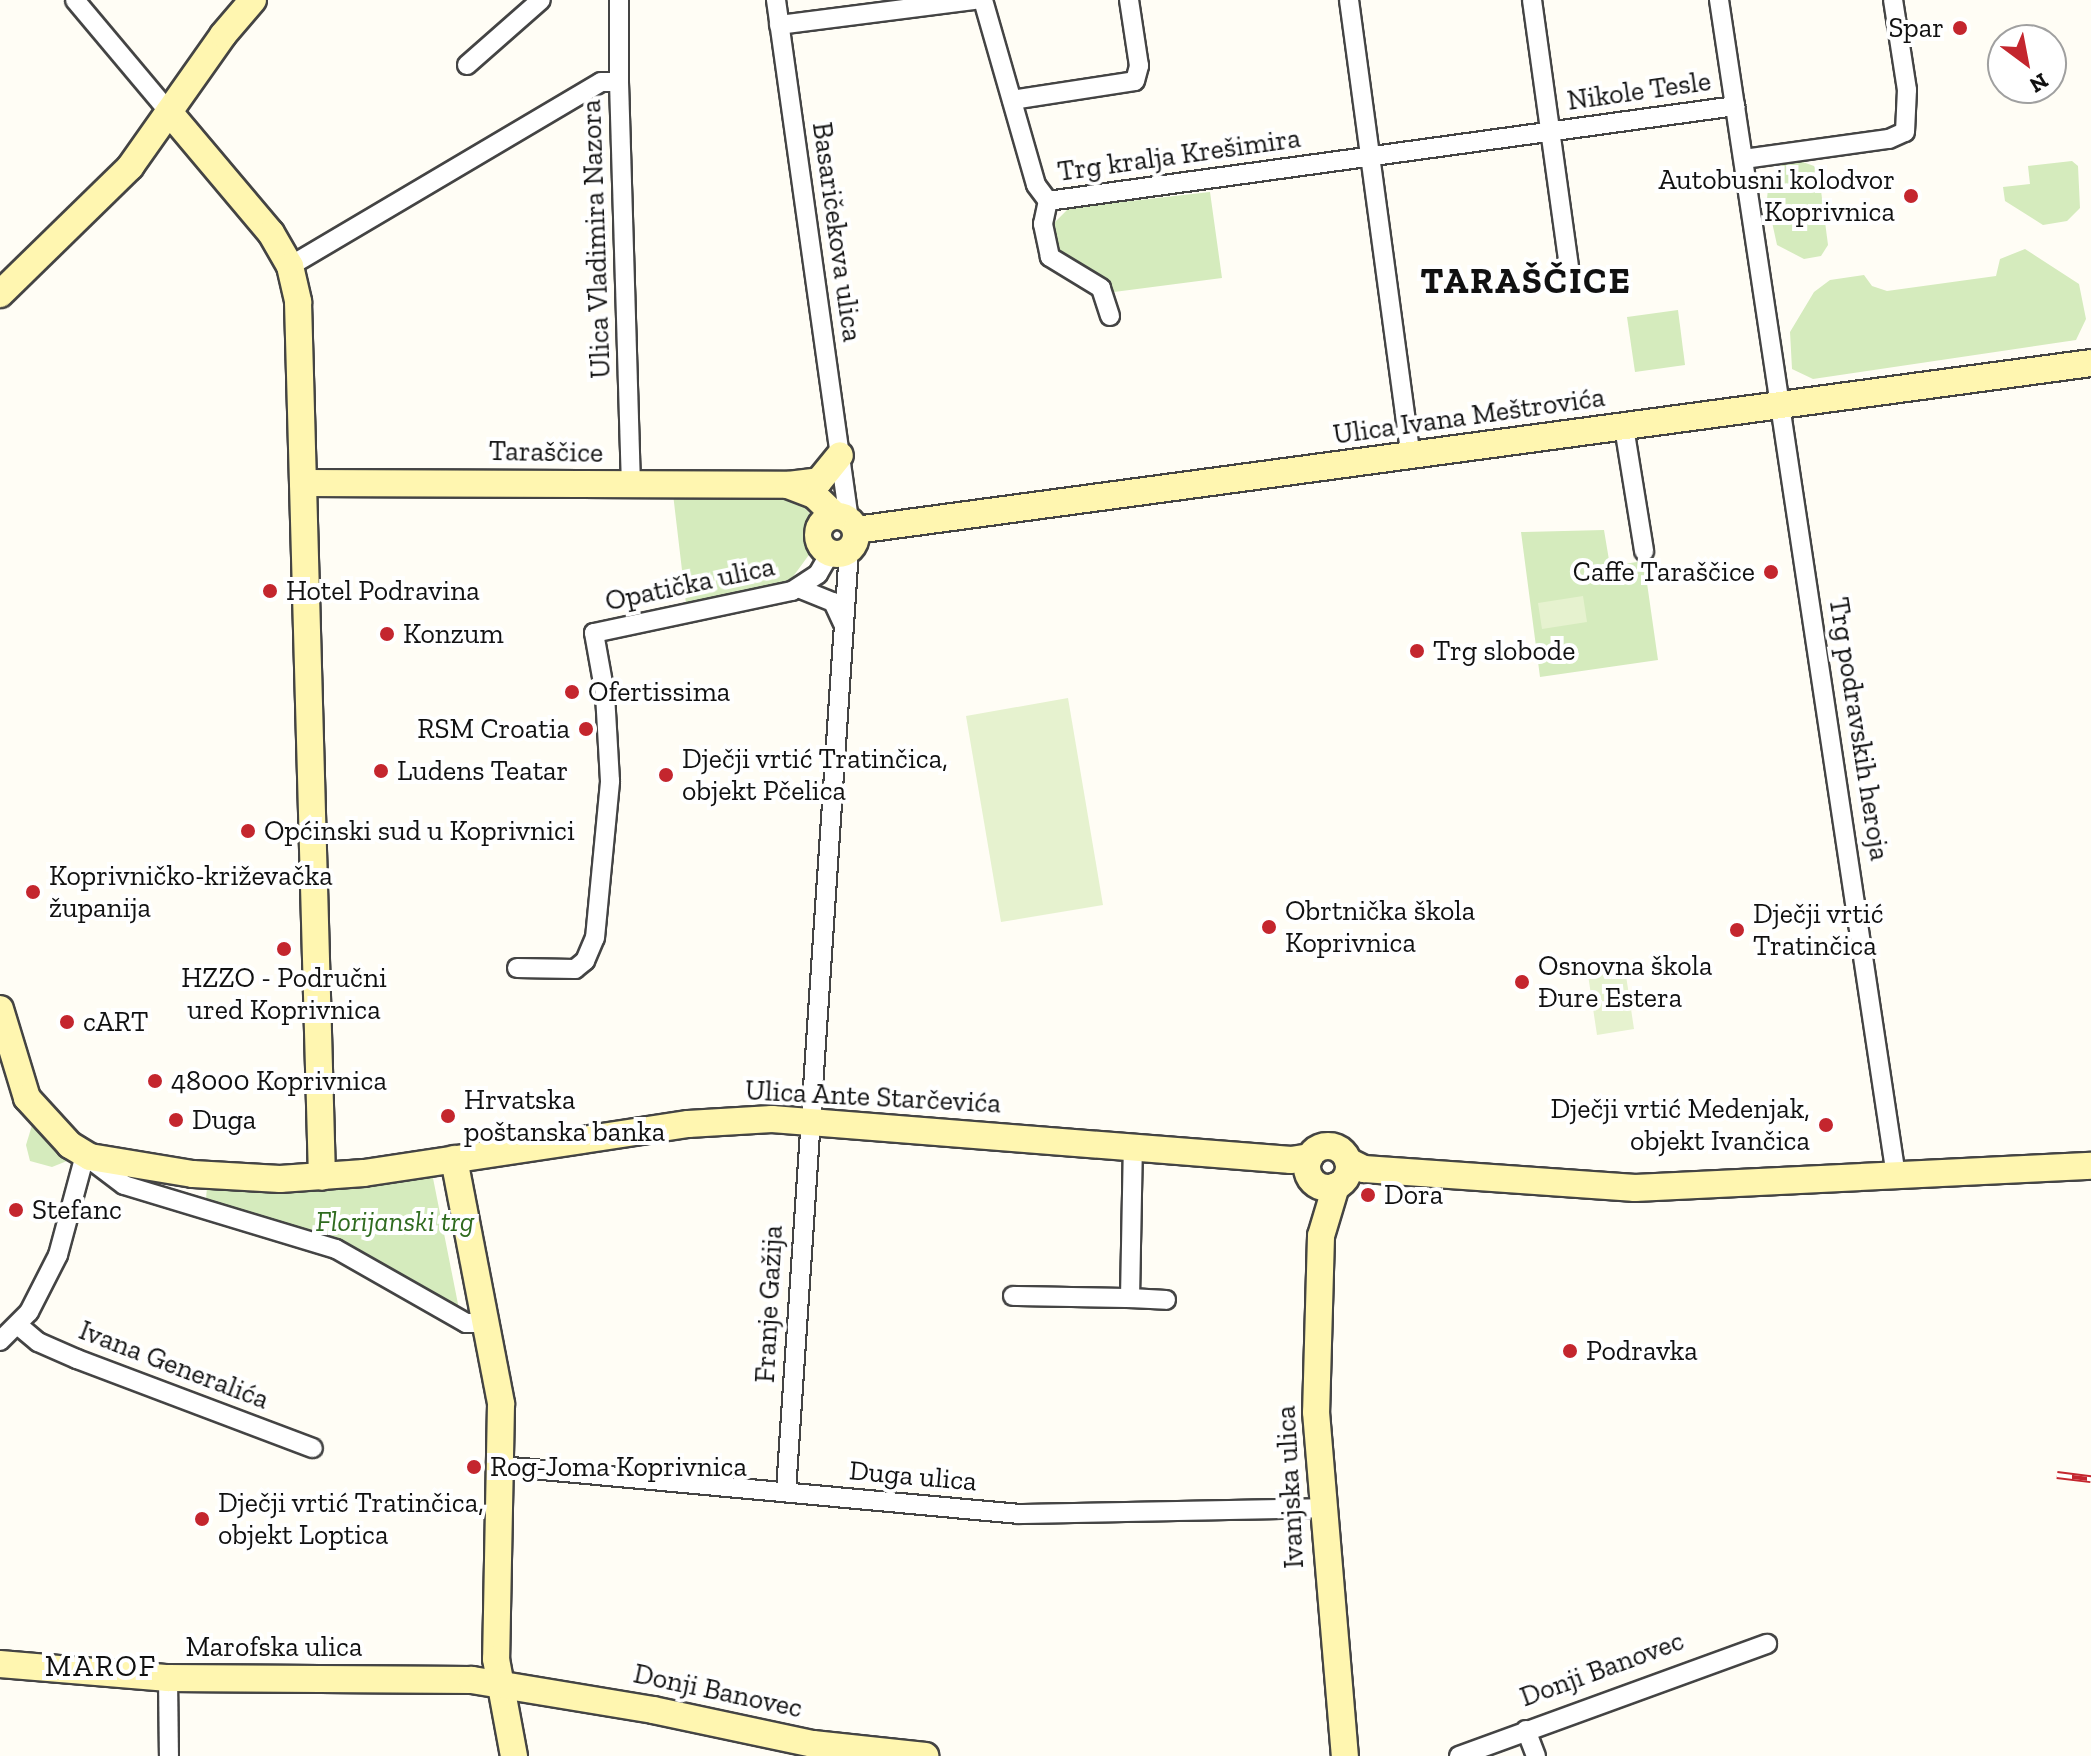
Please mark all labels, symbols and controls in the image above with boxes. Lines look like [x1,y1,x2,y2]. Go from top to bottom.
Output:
place label: Spar [1888,11,1944,45]
marker: Spar [1951,19,1969,37]
north arrow [1987,24,2067,104]
street label: Nikole Tesle [1565,64,1713,118]
text: N [2025,67,2053,99]
street label: Ulica Vladimira Nazora [574,98,618,380]
street label: Basaričekova ulica [805,120,869,344]
street label: Trg kralja Krešimira [1055,121,1303,189]
place label: Autobusni kolodvor Koprivnica [1658,163,1895,229]
marker: Autobusni kolodvor Koprivnica [1902,187,1920,205]
district label: TARAŠČICE [1420,259,1632,303]
street label: Ulica Ivana Meštrovića [1331,380,1607,452]
street label: Taraščice [488,434,604,470]
street label: Opatička ulica [602,550,778,618]
place label: Caffe Taraščice [1572,555,1755,589]
marker: Caffe Taraščice [1762,563,1780,581]
place label: Hotel Podravina [286,574,480,608]
marker: Hotel Podravina [261,582,279,600]
street label: Trg podravskih heroja [1822,595,1896,863]
place label: Konzum [403,617,504,651]
marker: Konzum [378,625,396,643]
place label: Trg slobode [1433,634,1575,668]
marker: Trg slobode [1408,642,1426,660]
place label: Ofertissima [588,675,730,709]
marker: Ofertissima [563,683,581,701]
place label: RSM Croatia [417,712,570,746]
marker: RSM Croatia [577,720,595,738]
place label: Dječji vrtić Tratinčica, objekt Pčelica [682,742,949,808]
place label: Ludens Teatar [397,754,569,788]
marker: Ludens Teatar [372,762,390,780]
marker: Dječji vrtić Tratinčica, objekt Pčelica [657,766,675,784]
place label: Općinski sud u Koprivnici [264,814,575,848]
marker: Općinski sud u Koprivnici [239,822,257,840]
place label: Koprivničko-križevačka županija [49,859,333,925]
marker: Koprivničko-križevačka županija [24,883,42,901]
place label: Obrtnička škola Koprivnica [1285,894,1475,960]
place label: Dječji vrtić Tratinčica [1753,897,1884,963]
marker: Obrtnička škola Koprivnica [1260,918,1278,936]
marker: Dječji vrtić Tratinčica [1728,921,1746,939]
marker: HZZO - Područni ured Koprivnica [275,940,293,958]
place label: Osnovna škola Đure Estera [1538,949,1712,1015]
place label: HZZO - Područni ured Koprivnica [181,961,387,1027]
marker: Osnovna škola Đure Estera [1513,973,1531,991]
place label: cART [83,1005,148,1039]
marker: cART [58,1013,76,1031]
place label: 48000 Koprivnica [171,1064,387,1098]
marker: 48000 Koprivnica [146,1072,164,1090]
street label: Ulica Ante Starčevića [744,1073,1002,1121]
place label: Hrvatska poštanska banka [464,1083,665,1149]
place label: Dječji vrtić Medenjak, objekt Ivančica [1550,1092,1810,1158]
place label: Duga [192,1103,256,1137]
marker: Hrvatska poštanska banka [439,1107,457,1125]
marker: Duga [167,1111,185,1129]
marker: Dječji vrtić Medenjak, objekt Ivančica [1817,1116,1835,1134]
place label: Dora [1384,1178,1443,1212]
marker: Dora [1359,1186,1377,1204]
place label: Stefanc [32,1193,122,1227]
marker: Stefanc [7,1201,25,1219]
park label: Florijanski trg [316,1205,474,1239]
street label: Franje Gažija [748,1224,790,1384]
street label: Ivana Generalića [74,1313,274,1417]
place label: Podravka [1586,1334,1698,1368]
marker: Podravka [1561,1342,1579,1360]
street label: Ivanjska ulica [1269,1405,1311,1569]
place label: Rog-Joma Koprivnica [490,1450,747,1484]
street label: Duga ulica [848,1454,978,1498]
marker: Rog-Joma Koprivnica [465,1458,483,1476]
place label: Dječji vrtić Tratinčica, objekt Loptica [218,1486,485,1552]
marker: Dječji vrtić Tratinčica, objekt Loptica [193,1510,211,1528]
street label: Donji Banovec [1516,1624,1688,1714]
street label: Marofska ulica [185,1630,363,1664]
district label: MAROF [45,1648,157,1684]
street label: Donji Banovec [631,1657,805,1725]

